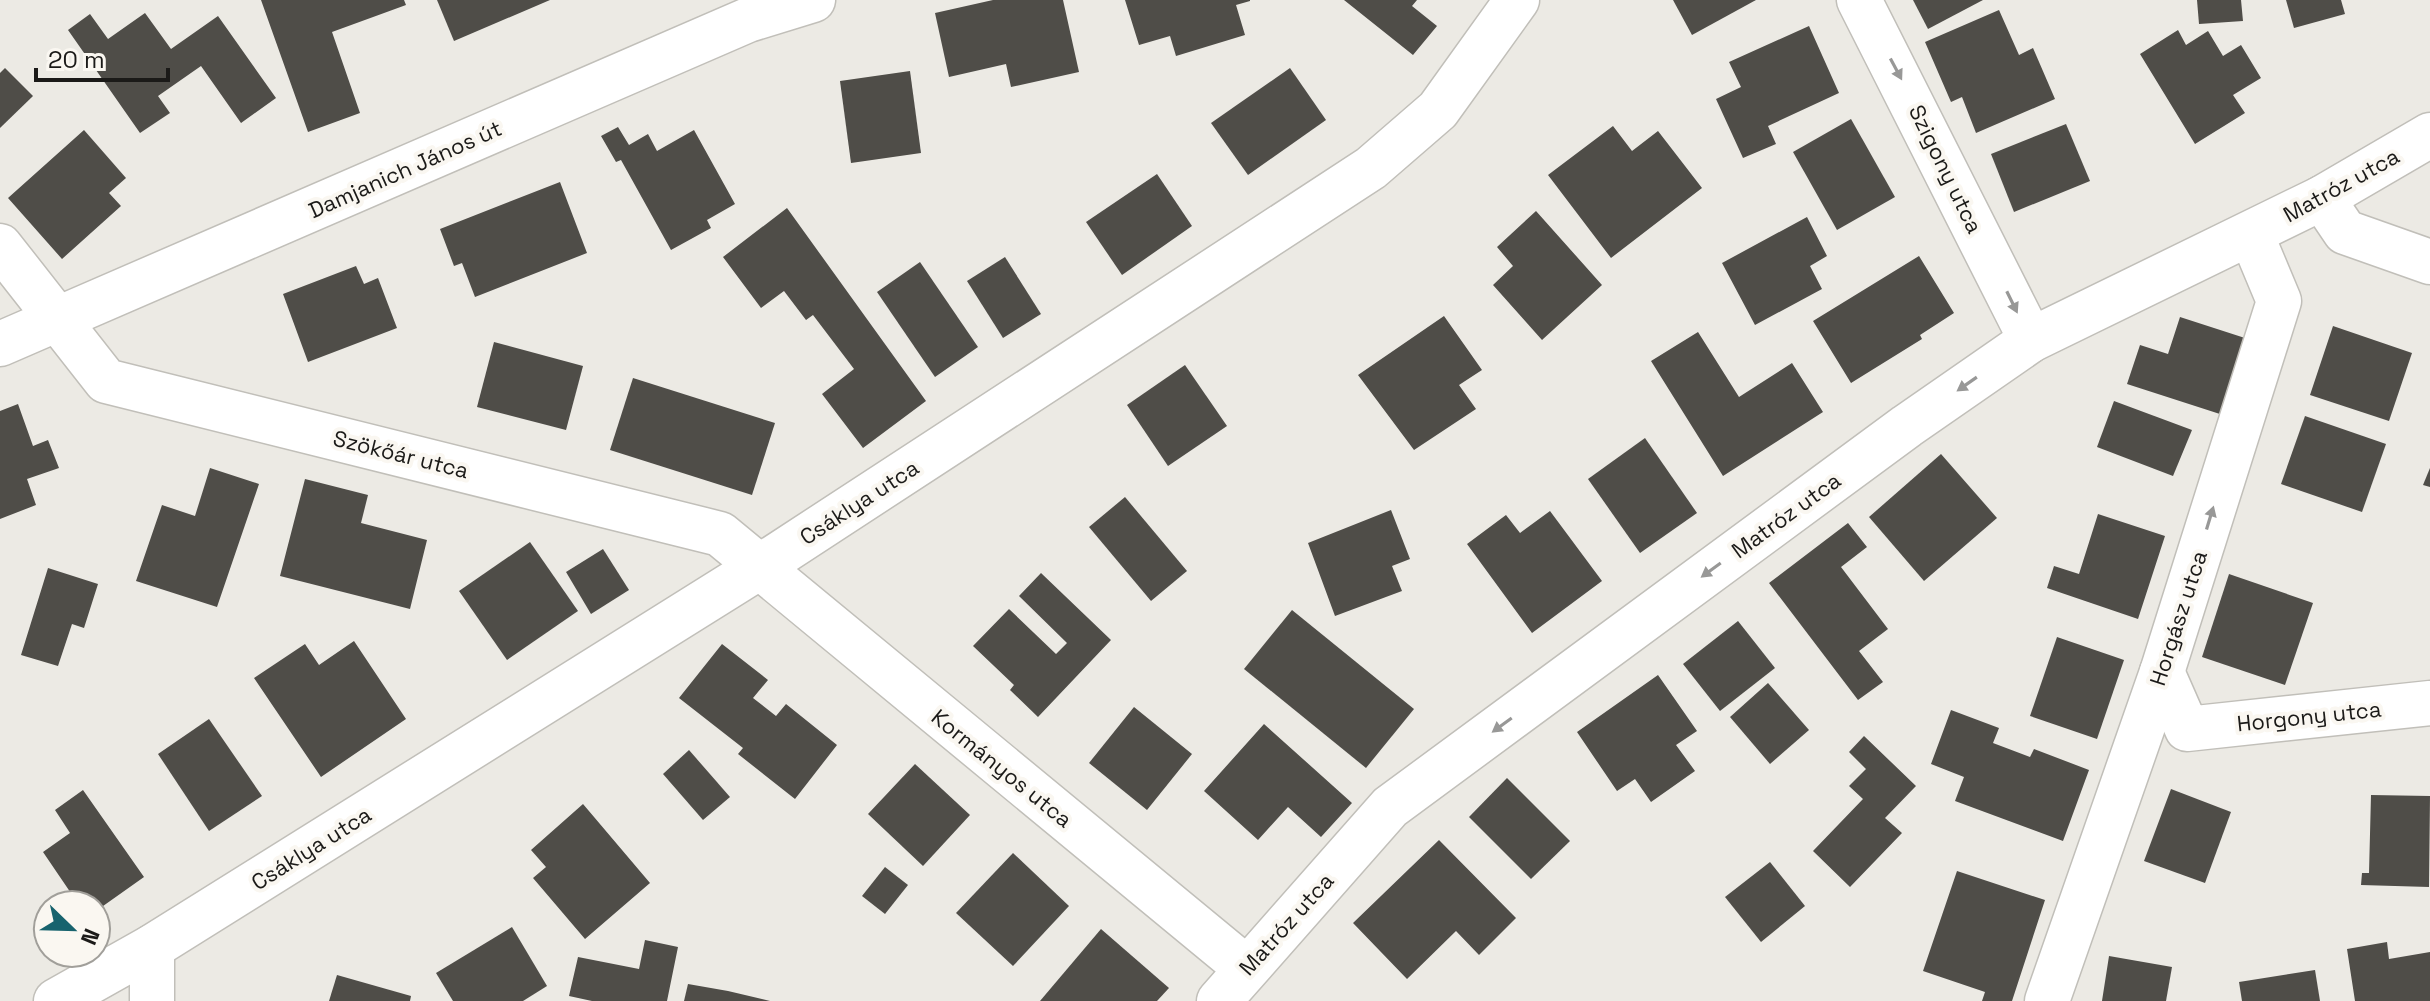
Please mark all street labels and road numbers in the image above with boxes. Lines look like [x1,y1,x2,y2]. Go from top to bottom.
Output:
street label: Szigony utca [1903,100,1989,238]
street label: Damjanich János út [304,114,506,224]
street label: Matróz utca [2278,141,2404,228]
street label: Szökőár utca [330,424,472,484]
street label: Csáklya utca [794,453,924,551]
street label: Matróz utca [1726,466,1846,564]
street label: Horgász utca [2143,547,2213,689]
street label: Horgony utca [2235,694,2383,738]
street label: Kormányos utca [926,703,1078,834]
street label: Csáklya utca [246,800,376,896]
street label: Matróz utca [1233,867,1340,981]

